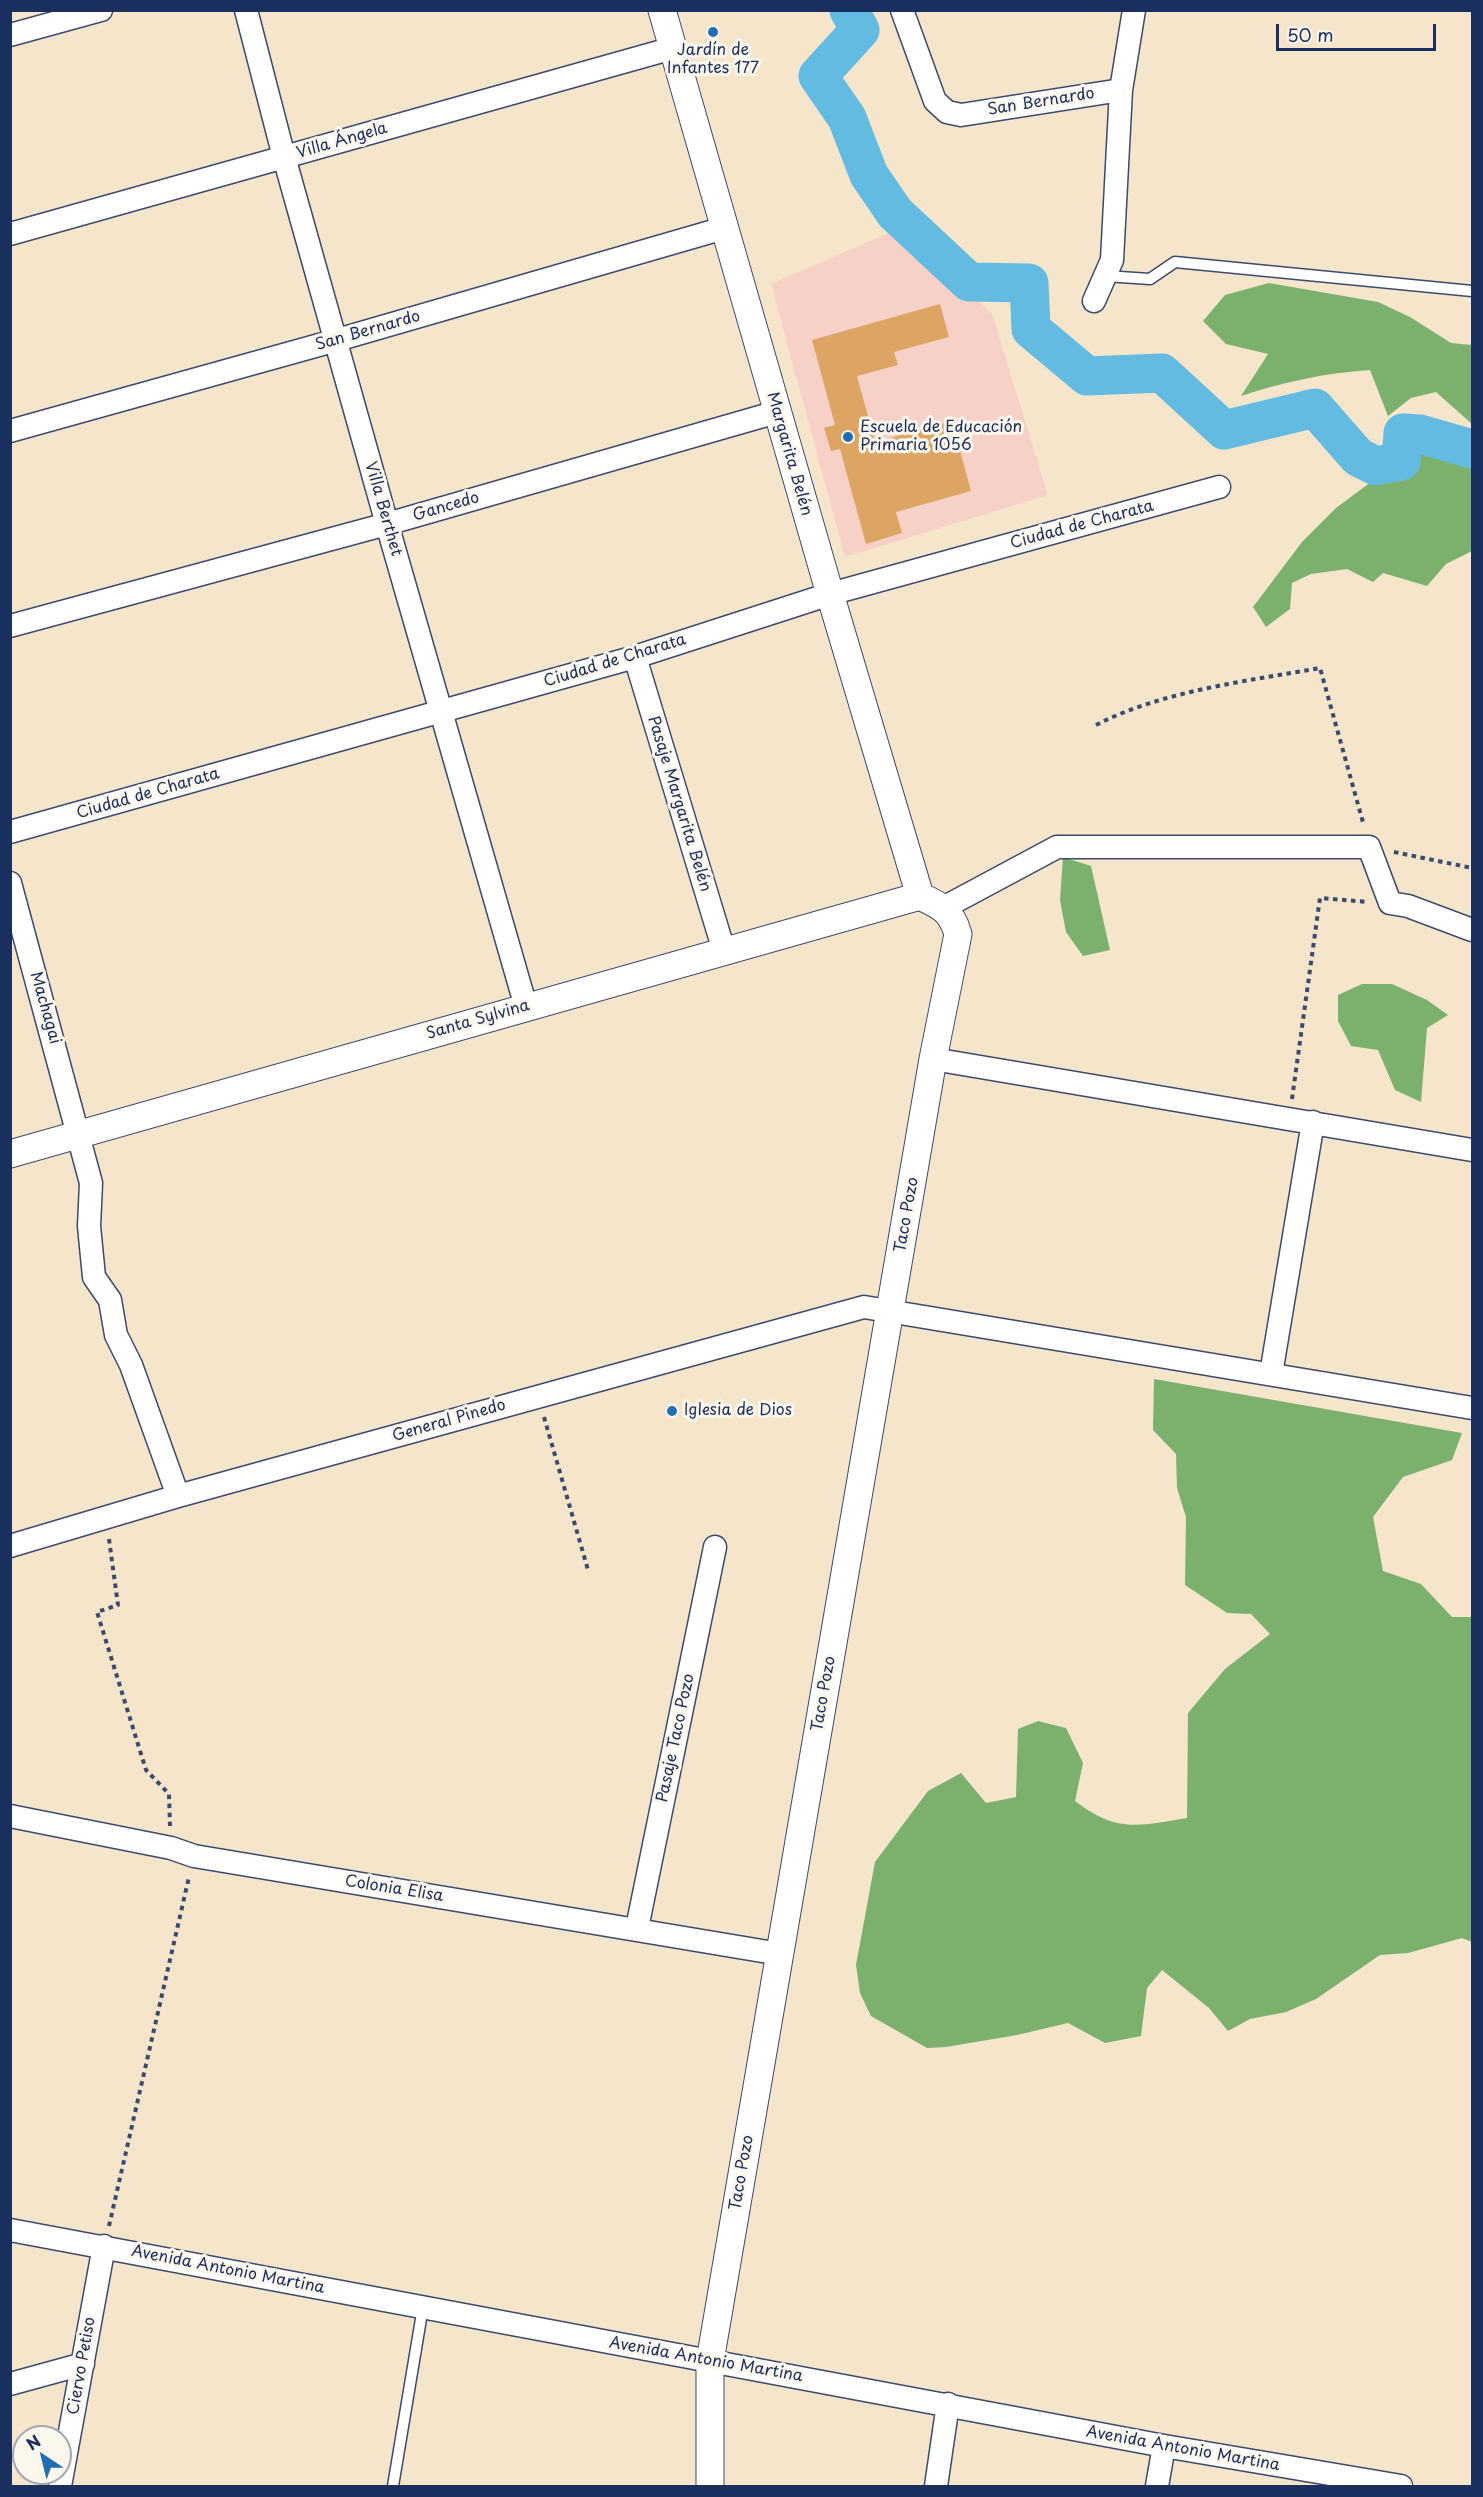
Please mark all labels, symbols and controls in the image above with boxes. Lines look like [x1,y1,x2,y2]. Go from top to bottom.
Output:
scale bar [1279,12,1440,50]
text: 50 m [1287,21,1334,48]
marker: Jardín de Infantes 177 [706,25,720,39]
place label: Jardín de Infantes 177 [667,41,759,79]
street label: San Bernardo [986,84,1096,120]
street label: Villa Ángela [294,119,390,163]
street label: San Bernardo [313,307,423,355]
street label: Margarita Belén [762,390,816,518]
place label: Escuela de Educación Primaria 1056 [860,418,1022,456]
marker: Escuela de Educación Primaria 1056 [841,430,855,444]
street label: Villa Berthet [360,460,406,558]
street label: Gancedo [411,488,481,526]
street label: Ciudad de Charata [1008,497,1156,553]
street label: Ciudad de Charata [541,630,689,692]
street label: Pasaje Margarita Belén [643,714,715,894]
street label: Ciudad de Charata [74,764,222,824]
street label: Machagai [26,970,64,1046]
street label: Santa Sylvina [424,996,532,1044]
street label: Taco Pozo [891,1176,923,1254]
street label: General Pinedo [390,1396,508,1446]
place label: Iglesia de Dios [684,1401,792,1421]
marker: Iglesia de Dios [665,1404,679,1418]
street label: Taco Pozo [808,1655,840,1733]
street label: Pasaje Taco Pozo [653,1672,699,1804]
street label: Colonia Elisa [343,1872,445,1906]
street label: Taco Pozo [726,2134,758,2212]
street label: Avenida Antonio Martina [130,2242,326,2298]
street label: Ciervo Petiso [64,2316,100,2416]
street label: Avenida Antonio Martina [608,2334,804,2386]
street label: Avenida Antonio Martina [1085,2423,1281,2475]
north arrow [12,2425,72,2485]
text: N [21,2428,45,2455]

